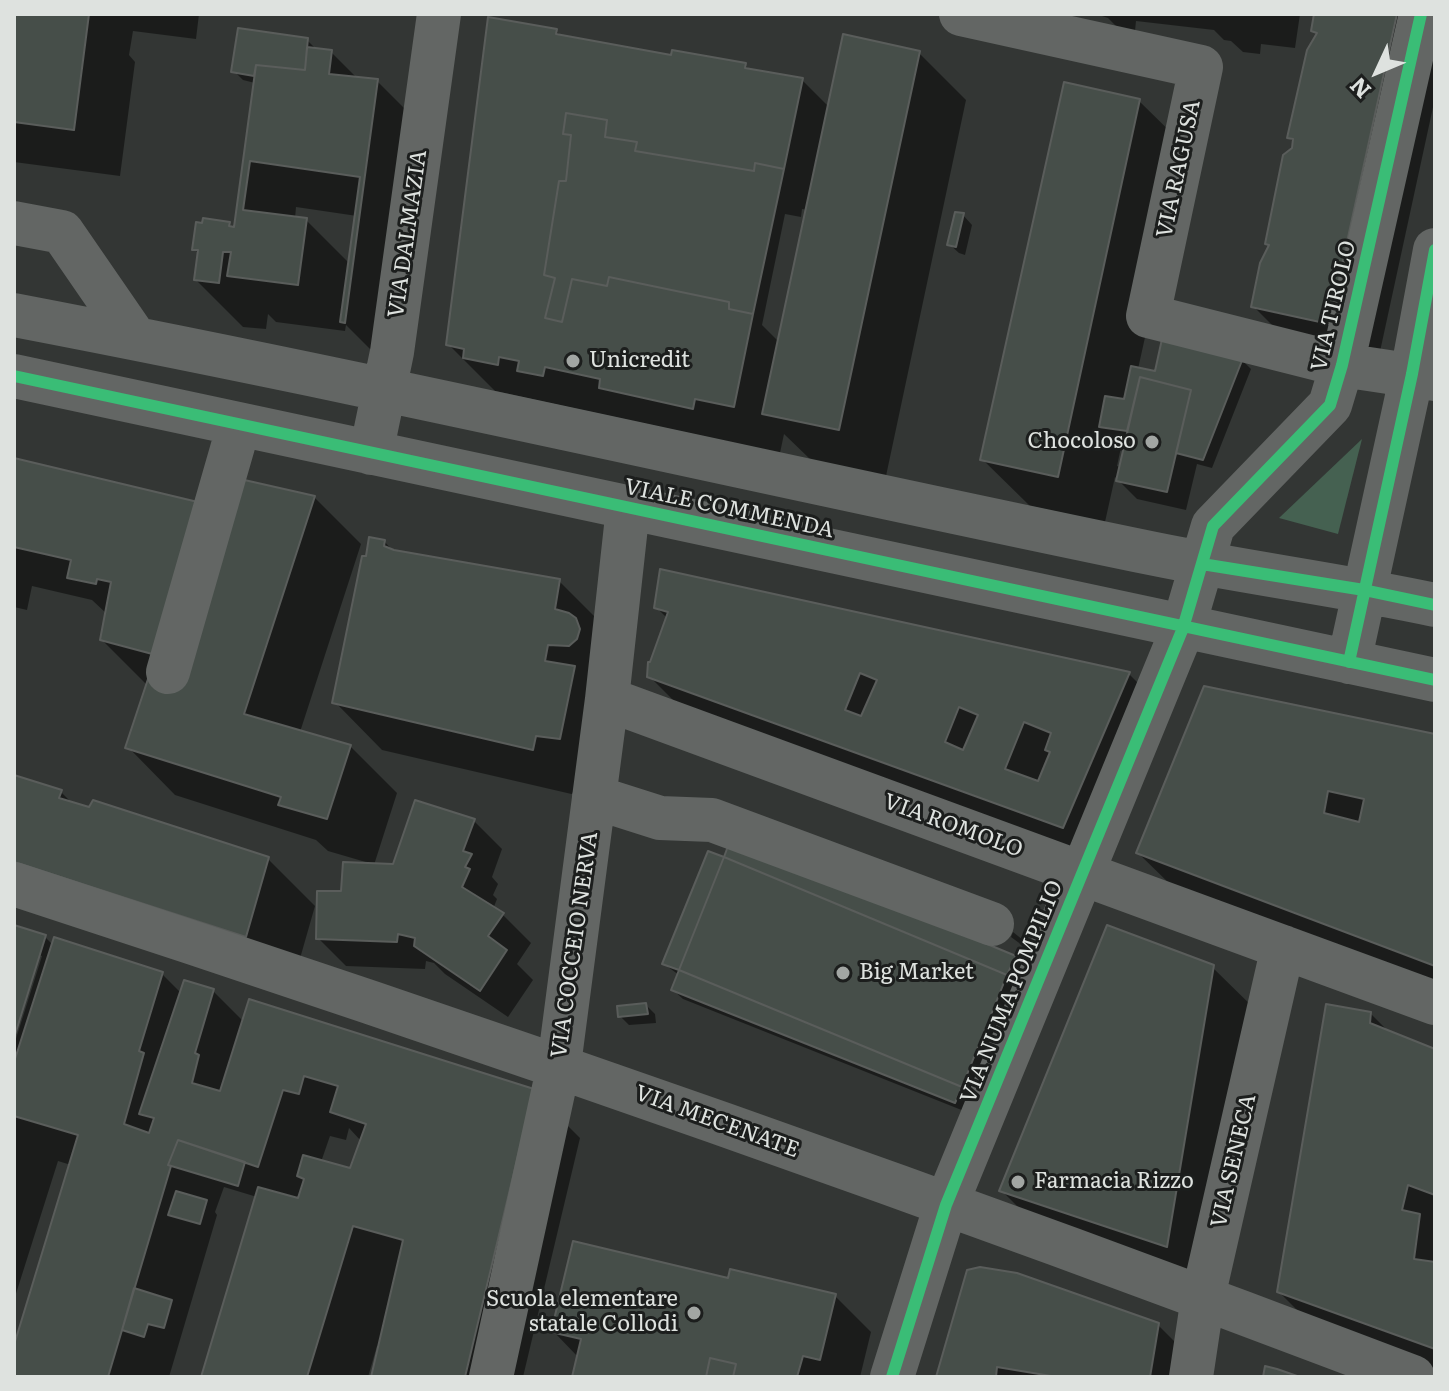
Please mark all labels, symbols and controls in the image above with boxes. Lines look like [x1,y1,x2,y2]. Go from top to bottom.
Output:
north arrow [1337,32,1417,112]
text: N [1341,71,1378,107]
street label: VIA RAGUSA [1151,98,1207,240]
street label: VIA DALMAZIA [383,148,433,320]
street label: VIA TIROLO [1306,238,1362,374]
place label: Unicredit [589,348,690,374]
marker: Unicredit [564,352,582,370]
place label: Chocoloso [1028,429,1136,455]
marker: Chocoloso [1143,433,1161,451]
street label: VIALE COMMENDA [622,474,836,544]
street label: VIA ROMOLO [880,789,1026,863]
street label: VIA COCCEIO NERVA [546,830,604,1060]
street label: VIA NUMA POMPILIO [955,877,1069,1107]
place label: Big Market [859,960,974,986]
marker: Big Market [834,964,852,982]
street label: VIA MECENATE [631,1080,803,1164]
street label: VIA SENECA [1206,1092,1262,1230]
place label: Farmacia Rizzo [1034,1169,1194,1195]
marker: Farmacia Rizzo [1009,1173,1027,1191]
place label: Scuola elementare statale Collodi [486,1287,678,1338]
marker: Scuola elementare statale Collodi [685,1304,703,1322]

